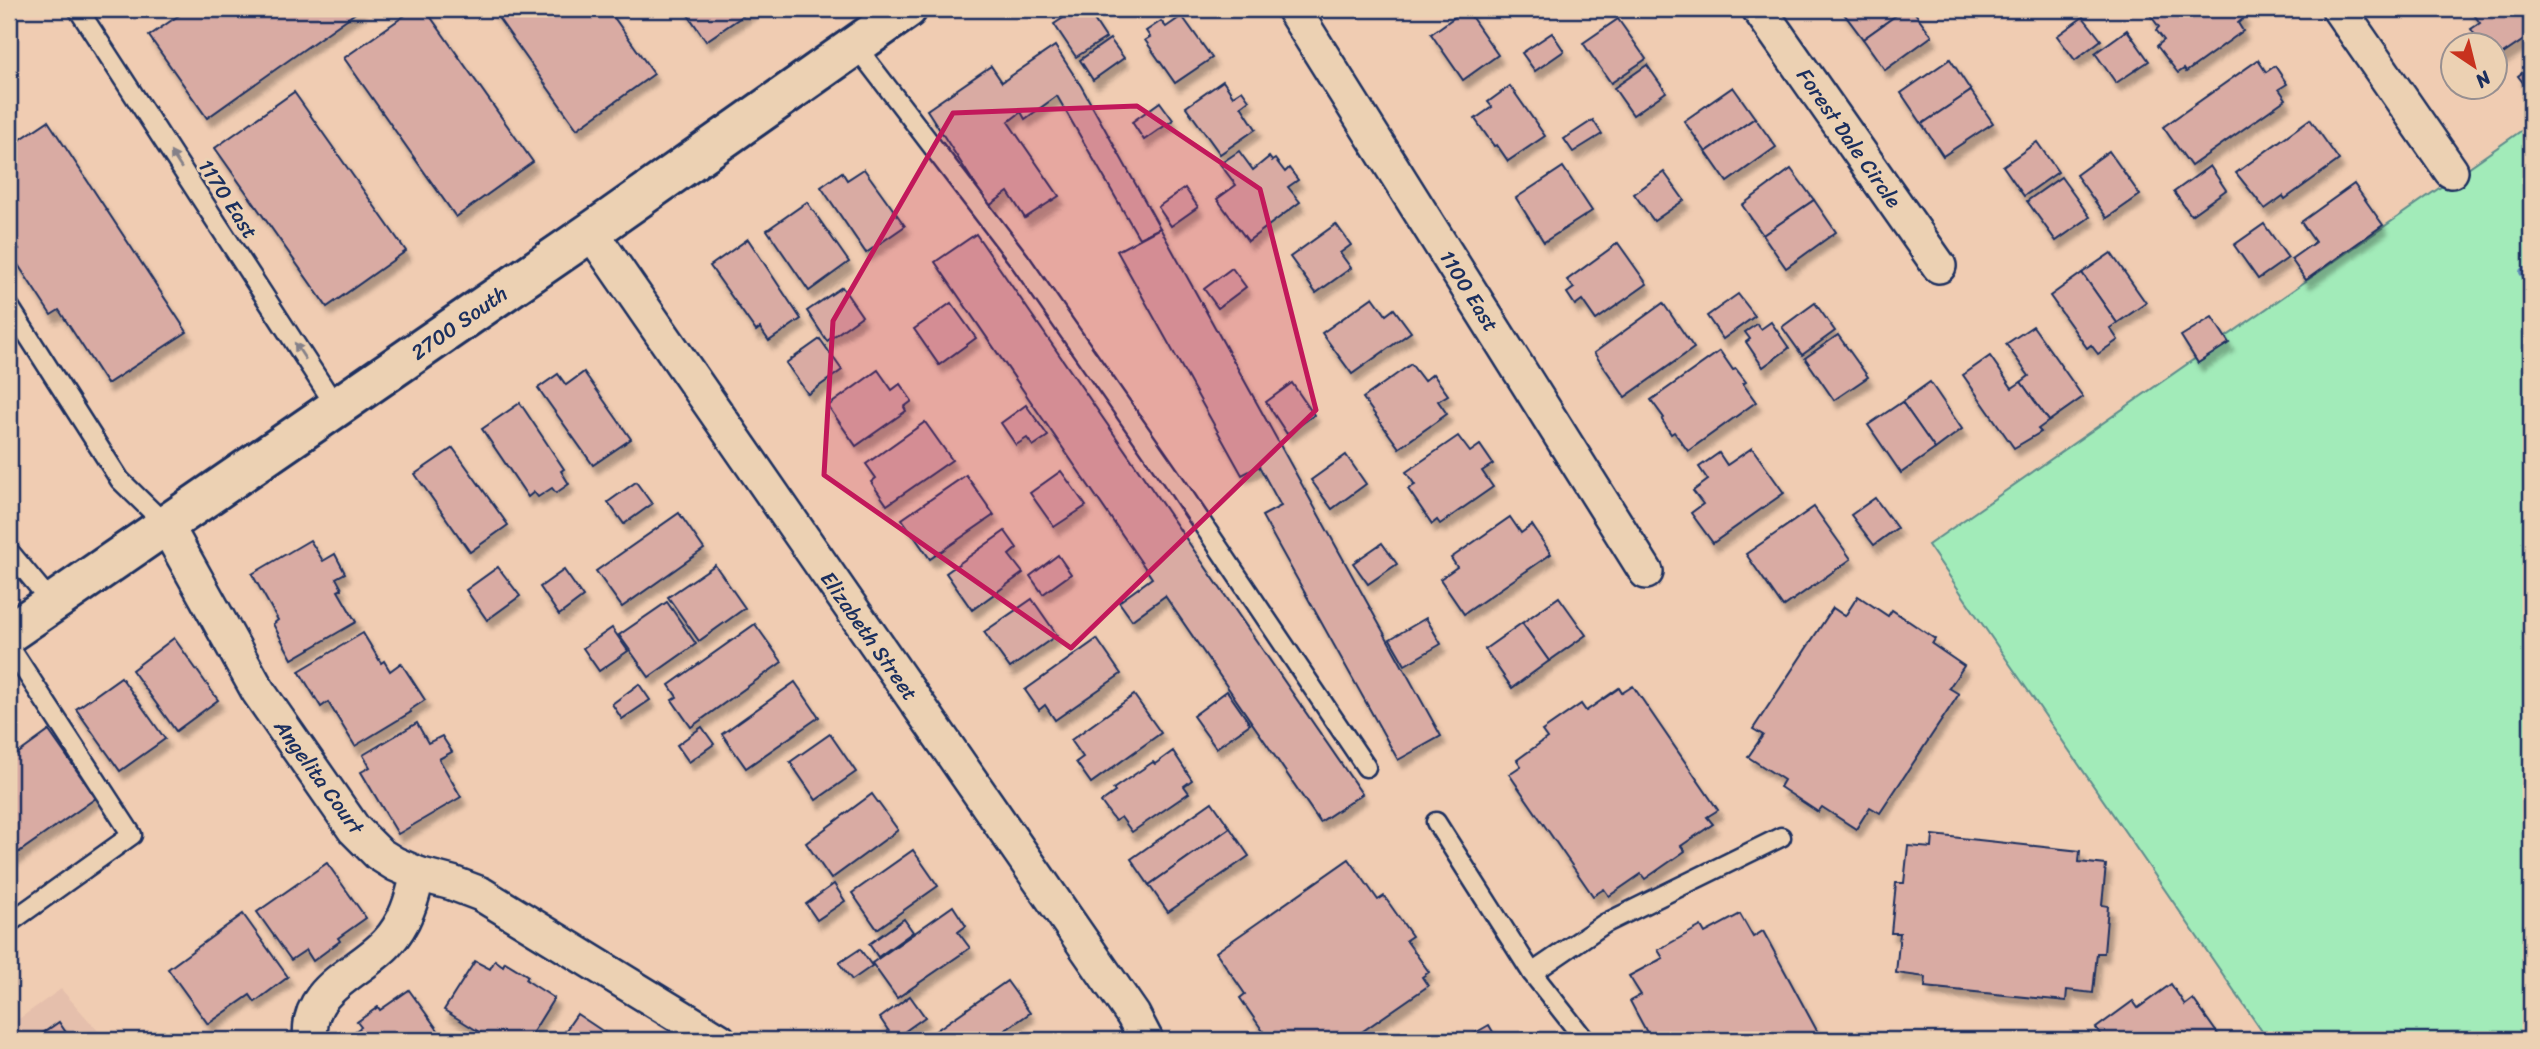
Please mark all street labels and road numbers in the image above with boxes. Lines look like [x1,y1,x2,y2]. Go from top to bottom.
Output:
street label: Forest Dale Circle [1786,60,1912,216]
street label: 1170 East [188,151,268,247]
street label: 1100 East [1429,242,1509,340]
street label: 2700 South [402,275,516,371]
street label: Elizabeth Street [810,563,928,709]
street label: Angelita Court [263,710,375,844]

